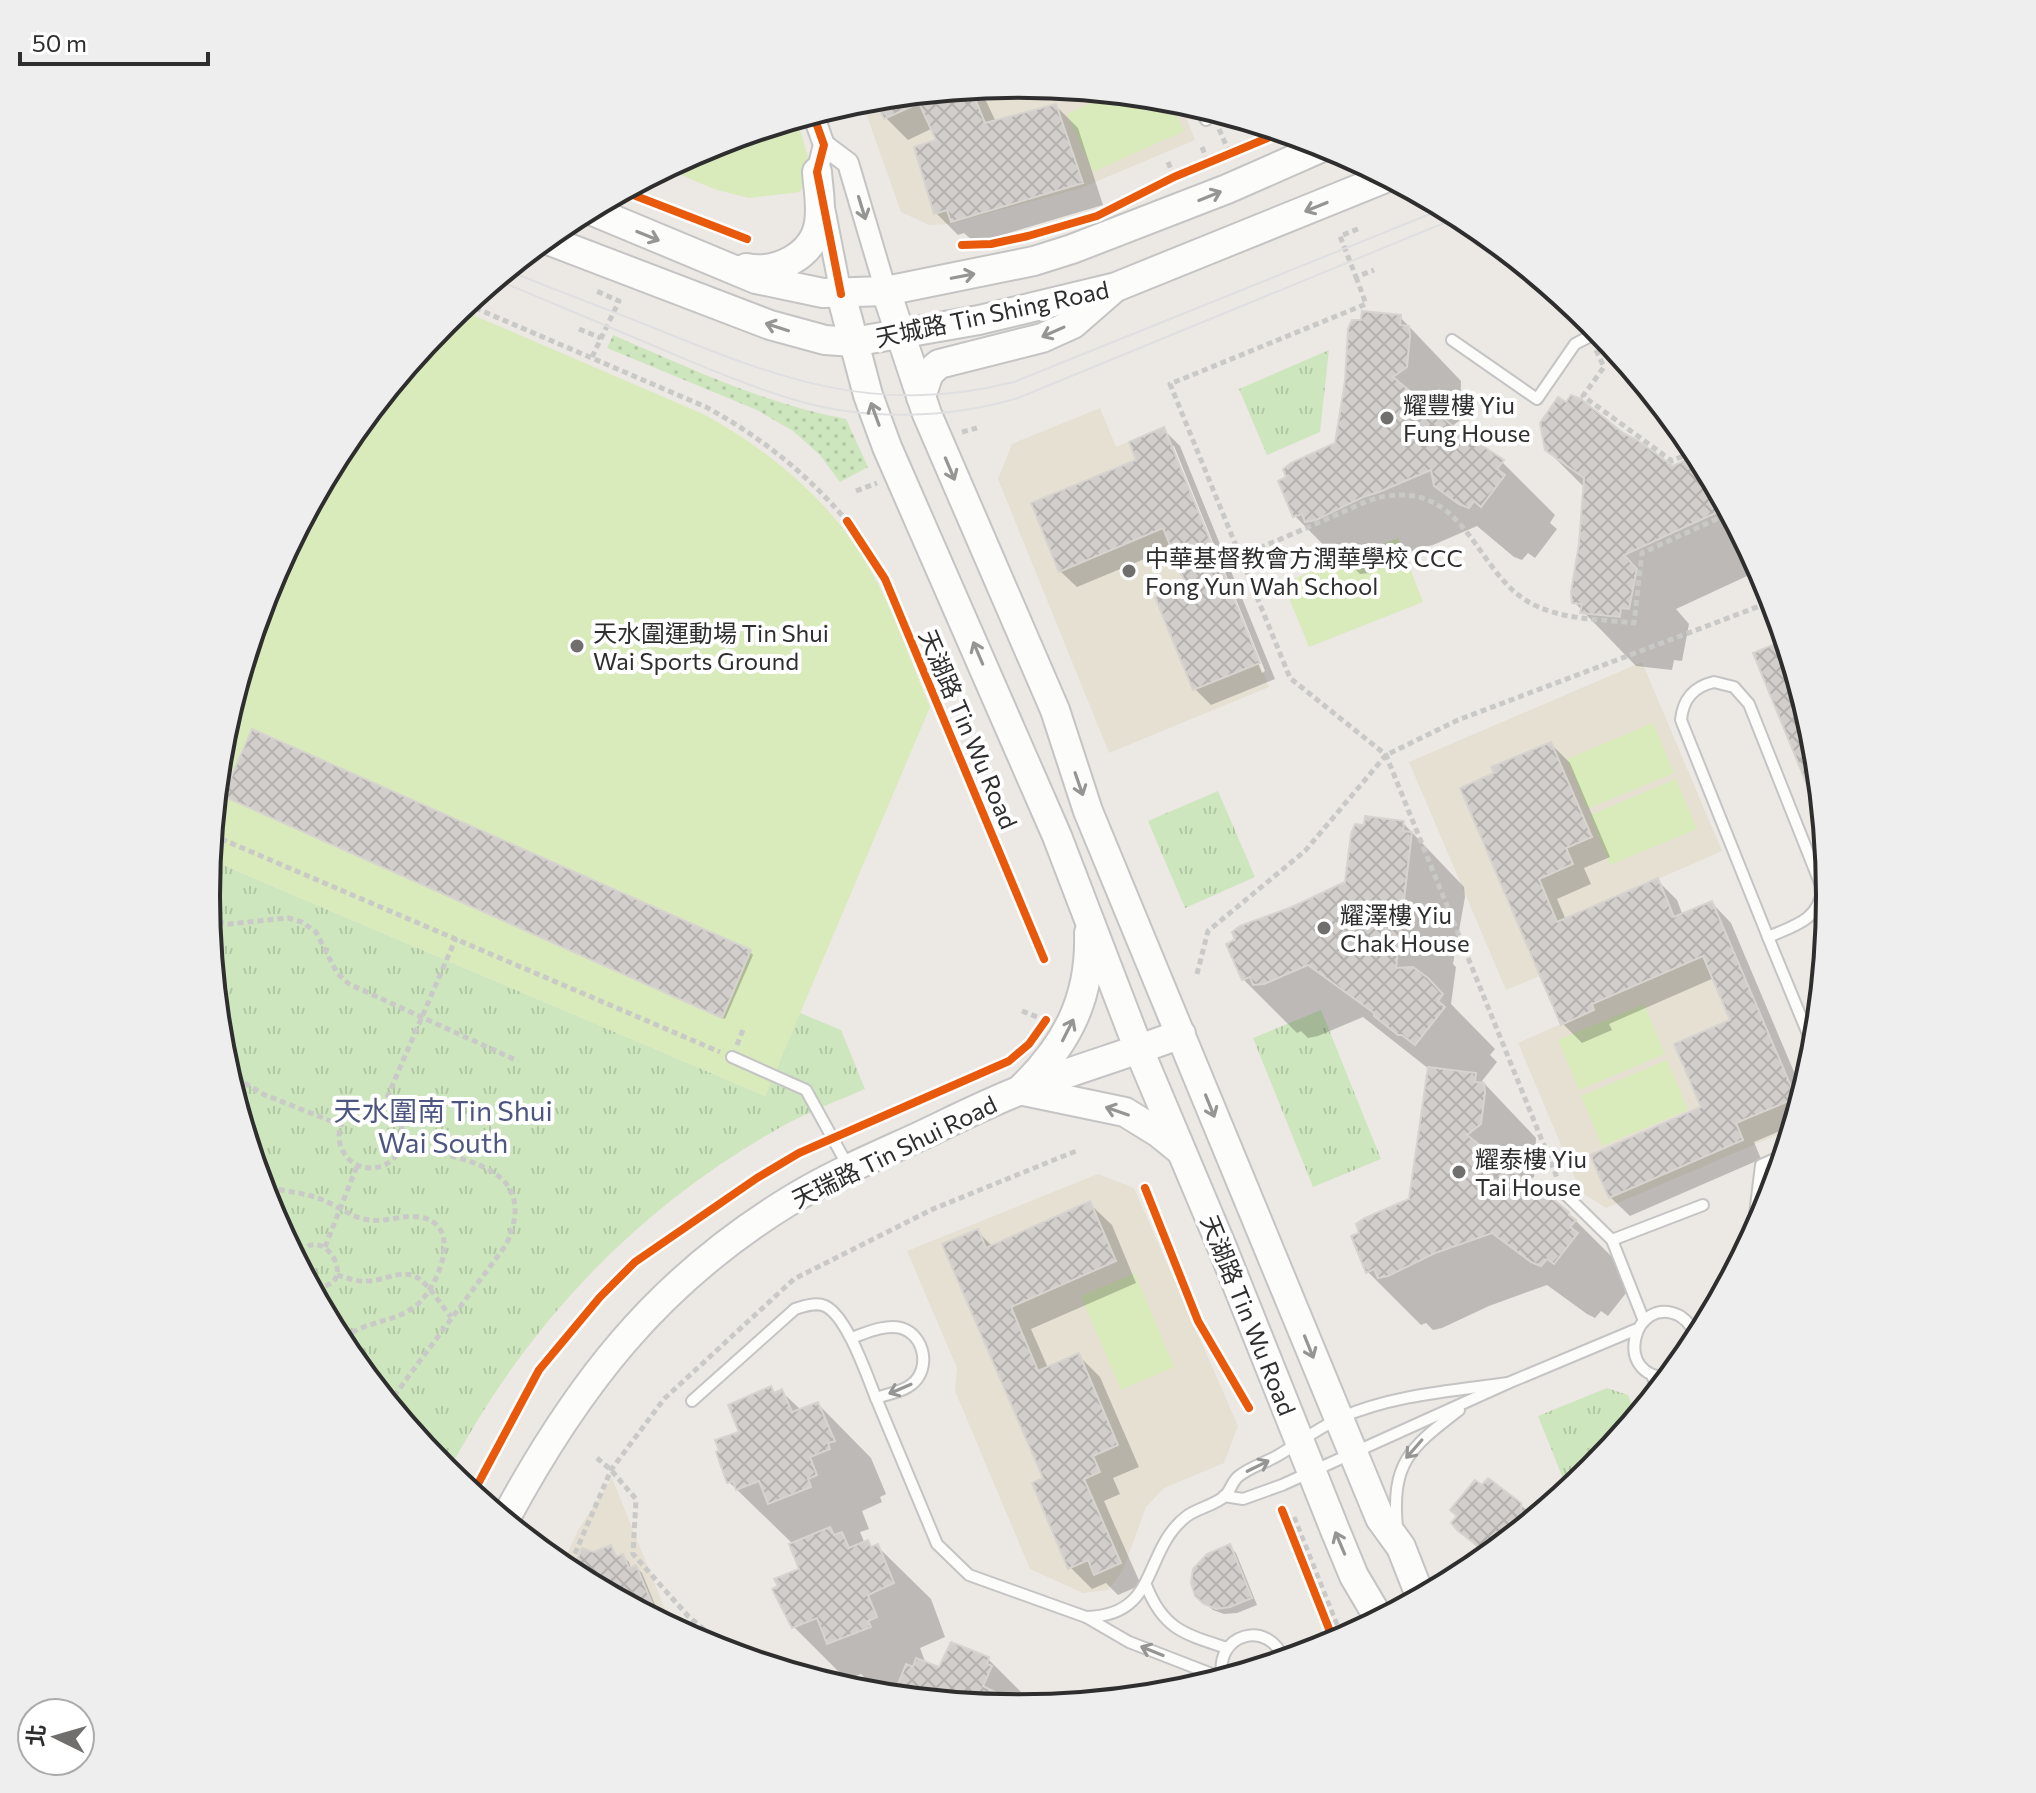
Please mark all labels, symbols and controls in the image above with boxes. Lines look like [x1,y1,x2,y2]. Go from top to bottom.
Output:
scale bar [20,16,208,66]
text: 50 m [32,28,87,57]
one-way arrow [1197,188,1222,202]
one-way arrow [855,195,870,221]
one-way arrow [1304,201,1329,215]
one-way arrow [636,230,660,244]
one-way arrow [950,268,975,283]
street label: 天城路 Tin Shing Road [873,274,1111,352]
one-way arrow [764,318,789,333]
one-way arrow [1042,326,1066,341]
place label: 耀豐樓 Yiu Fung House [1403,390,1531,447]
one-way arrow [867,402,881,427]
marker: 耀豐樓 Yiu Fung House [1378,409,1396,427]
one-way arrow [944,456,959,481]
place label: 中華基督教會方潤華學校 CCC Fong Yun Wah School [1145,543,1463,600]
marker: 中華基督教會方潤華學校 CCC Fong Yun Wah School [1120,562,1138,580]
place label: 天水圍運動場 Tin Shui Wai Sports Ground [593,618,829,675]
street label: 天湖路 Tin Wu Road [914,625,1024,833]
marker: 天水圍運動場 Tin Shui Wai Sports Ground [568,637,586,655]
one-way arrow [969,641,984,666]
one-way arrow [1073,771,1088,796]
place label: 耀澤樓 Yiu Chak House [1340,900,1470,957]
marker: 耀澤樓 Yiu Chak House [1315,919,1333,937]
one-way arrow [1060,1019,1076,1042]
street label: 天瑞路 Tin Shui Road [787,1089,1001,1213]
district label: 天水圍南 Tin Shui Wai South [333,1093,553,1159]
one-way arrow [1204,1093,1219,1118]
one-way arrow [1105,1102,1130,1117]
place label: 耀泰樓 Yiu Tai House [1475,1144,1587,1201]
marker: 耀泰樓 Yiu Tai House [1450,1163,1468,1181]
street label: 天湖路 Tin Wu Road [1196,1210,1302,1420]
one-way arrow [1303,1334,1317,1359]
one-way arrow [888,1382,913,1397]
one-way arrow [1405,1439,1423,1459]
one-way arrow [1246,1457,1270,1473]
one-way arrow [1332,1531,1347,1556]
one-way arrow [1140,1643,1165,1658]
north arrow [16,1697,96,1777]
text: 北 [21,1723,50,1747]

